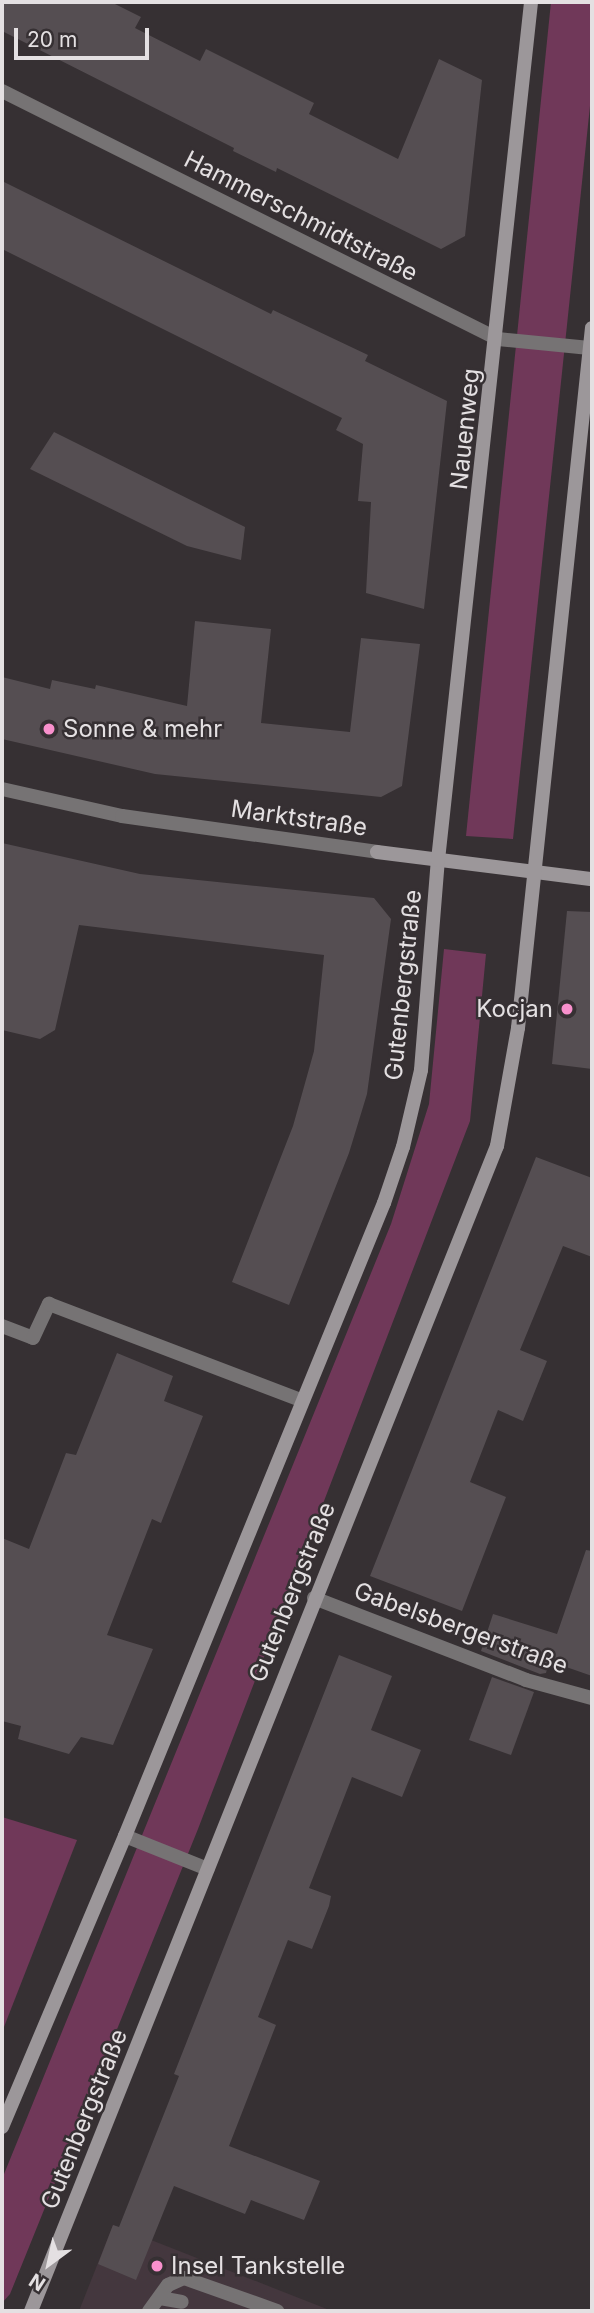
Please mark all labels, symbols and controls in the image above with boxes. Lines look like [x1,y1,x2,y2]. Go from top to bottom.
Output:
scale bar [18,14,152,58]
text: 20 m [27,27,77,52]
street label: Hammerschmidtstraße [179,145,423,287]
street label: Nauenweg [444,367,486,491]
place label: Sonne & mehr [63,715,222,743]
marker: Sonne & mehr [41,721,57,737]
street label: Marktstraße [229,794,369,842]
street label: Gutenbergstraße [379,888,427,1082]
place label: Kocjan [476,995,553,1023]
marker: Kocjan [559,1001,575,1017]
street label: Gutenbergstraße [243,1498,341,1686]
street label: Gabelsbergerstraße [350,1576,572,1680]
street label: Gutenbergstraße [35,2025,133,2213]
north arrow [14,2229,84,2299]
place label: Insel Tankstelle [171,2252,345,2280]
marker: Insel Tankstelle [149,2258,165,2274]
text: N [25,2268,50,2296]

